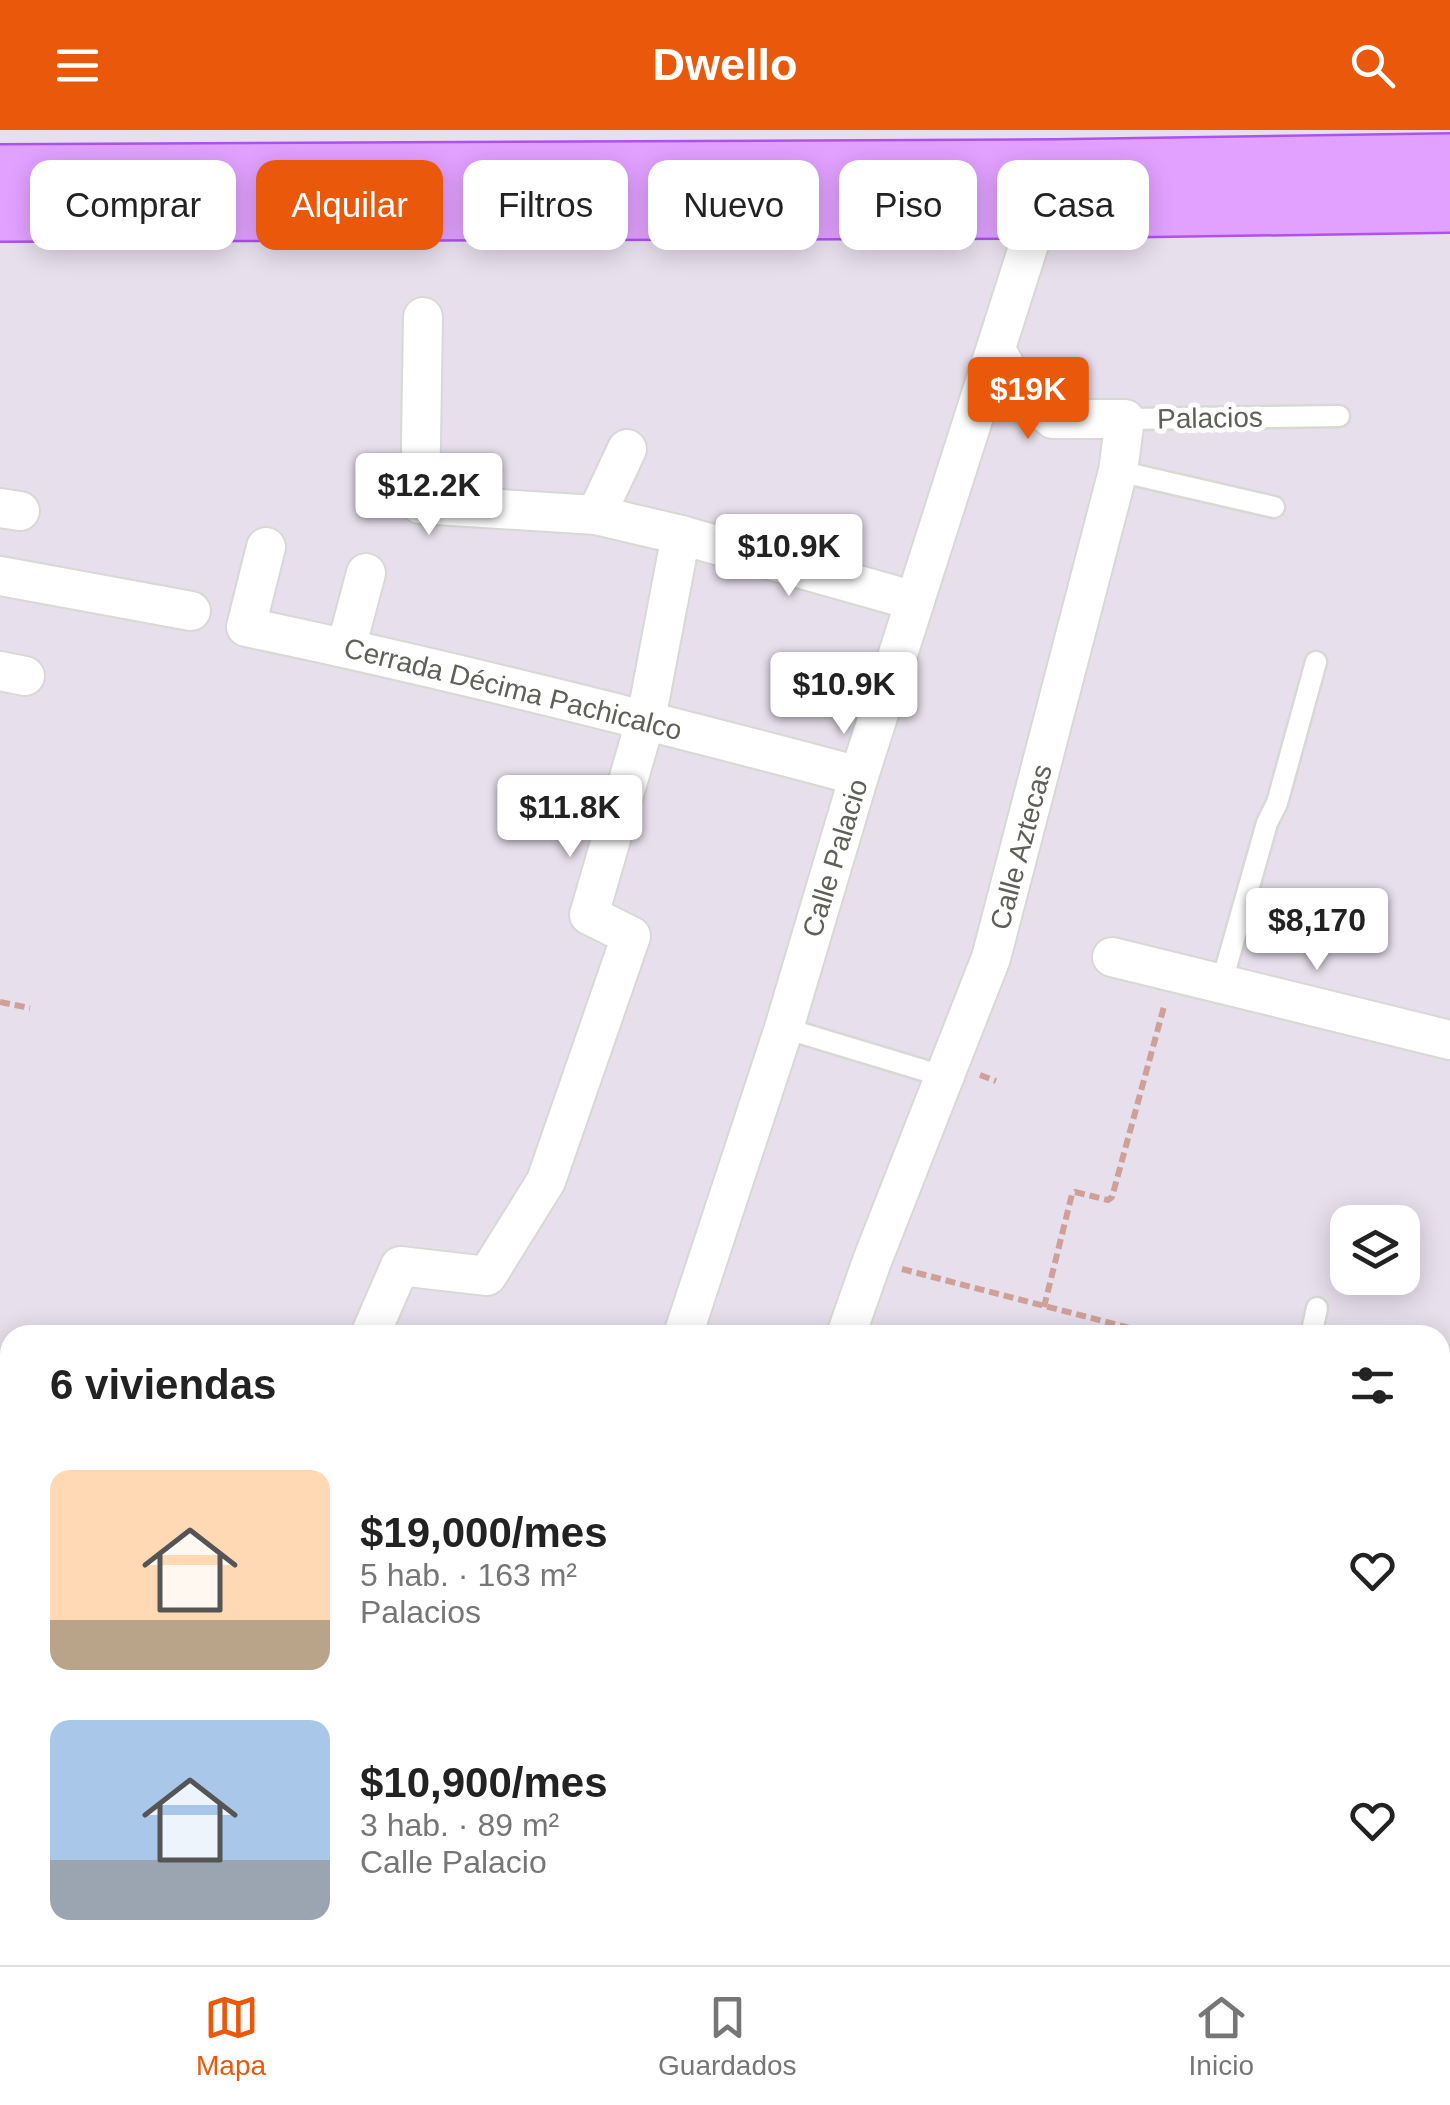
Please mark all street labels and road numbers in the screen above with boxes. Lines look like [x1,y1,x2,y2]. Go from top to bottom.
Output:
street label: Palacios [1157,402,1263,434]
street label: Cerrada Décima Pachicalco [341,632,685,746]
street label: Calle Aztecas [984,761,1058,933]
street label: Calle Palacio [796,775,874,941]

